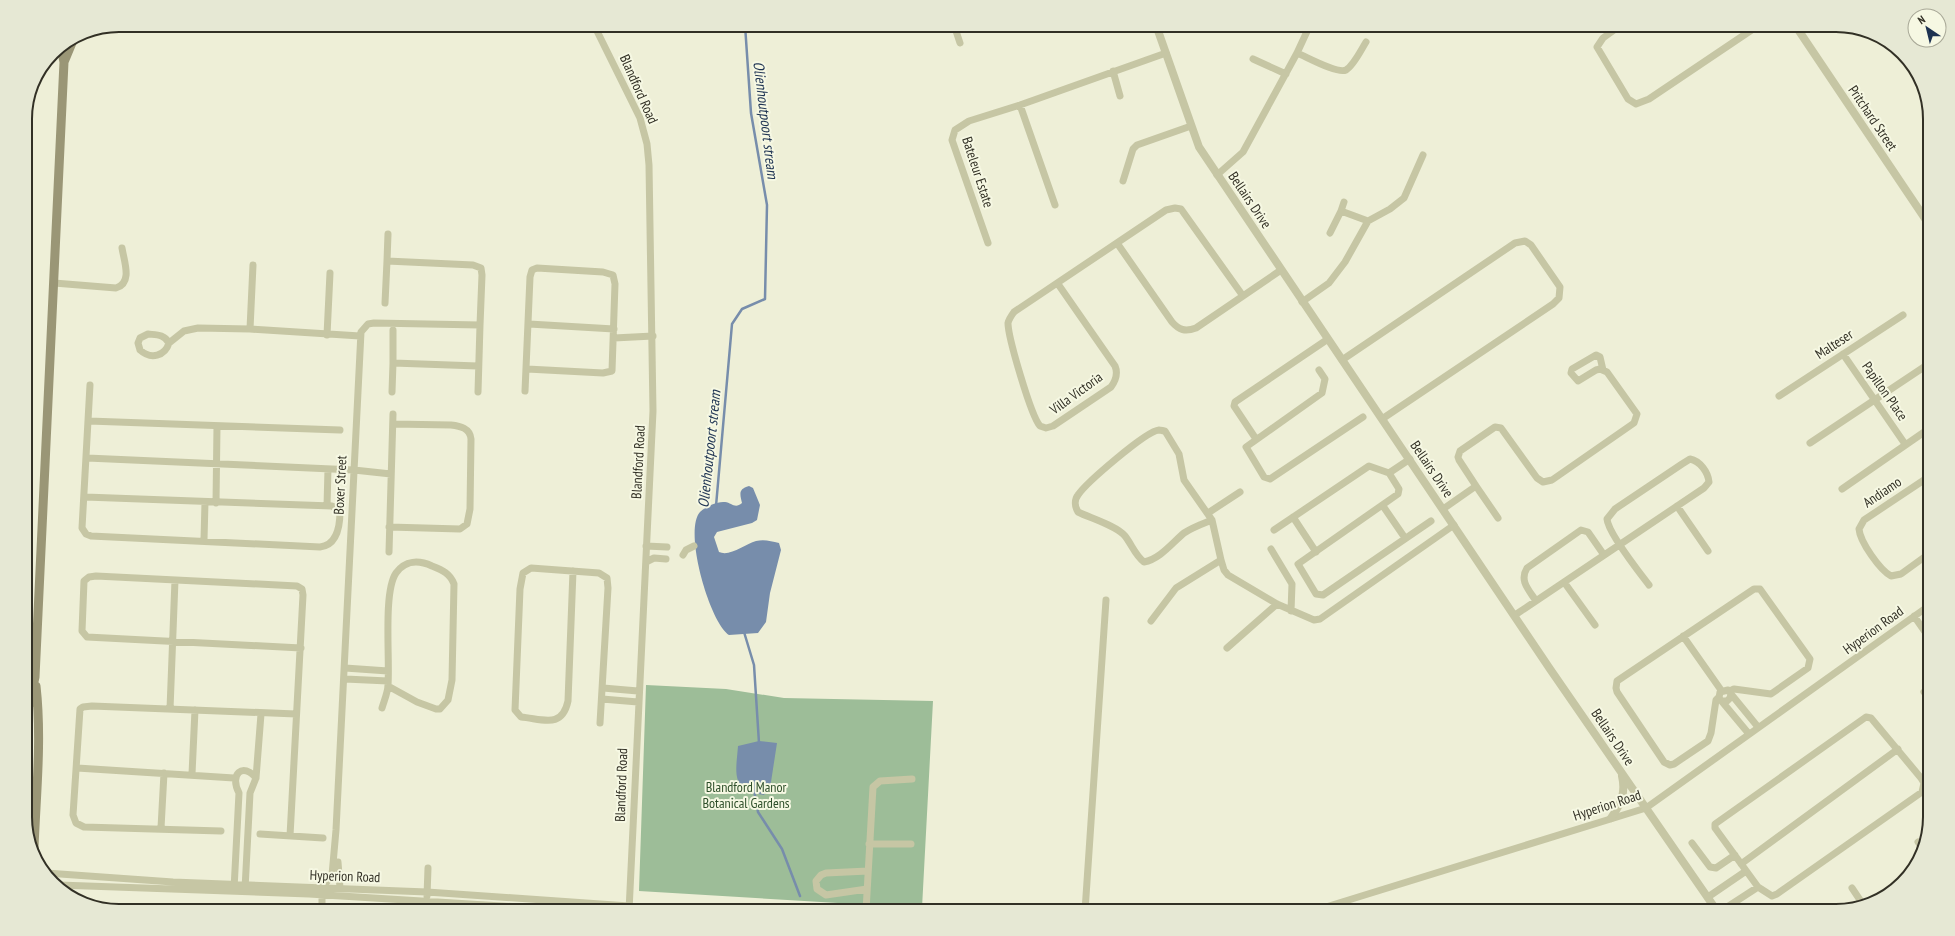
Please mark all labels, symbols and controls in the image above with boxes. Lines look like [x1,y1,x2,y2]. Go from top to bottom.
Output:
north arrow [1907,8,1947,48]
text: N [1915,12,1928,27]
street label: Blandford Road [616,52,662,126]
water label: Olienhoutpoort stream [749,60,783,181]
street label: Pritchard Street [1845,82,1902,154]
street label: Bateleur Estate [958,134,998,210]
street label: Bellairs Drive [1225,168,1276,232]
street label: Malteser [1812,325,1857,363]
street label: Papillon Place [1858,358,1912,424]
street label: Villa Victoria [1045,368,1106,419]
water label: Olienhoutpoort stream [693,388,725,509]
street label: Blandford Road [627,425,649,499]
street label: Bellairs Drive [1407,437,1458,501]
street label: Boxer Street [329,455,351,515]
street label: Andiamo [1859,473,1905,511]
street label: Hyperion Road [1839,602,1907,658]
street label: Bellairs Drive [1588,705,1639,769]
street label: Blandford Road [611,748,631,822]
park label: Blandford Manor Botanical Gardens [702,778,790,812]
street label: Hyperion Road [1571,786,1643,824]
street label: Hyperion Road [309,866,381,886]

